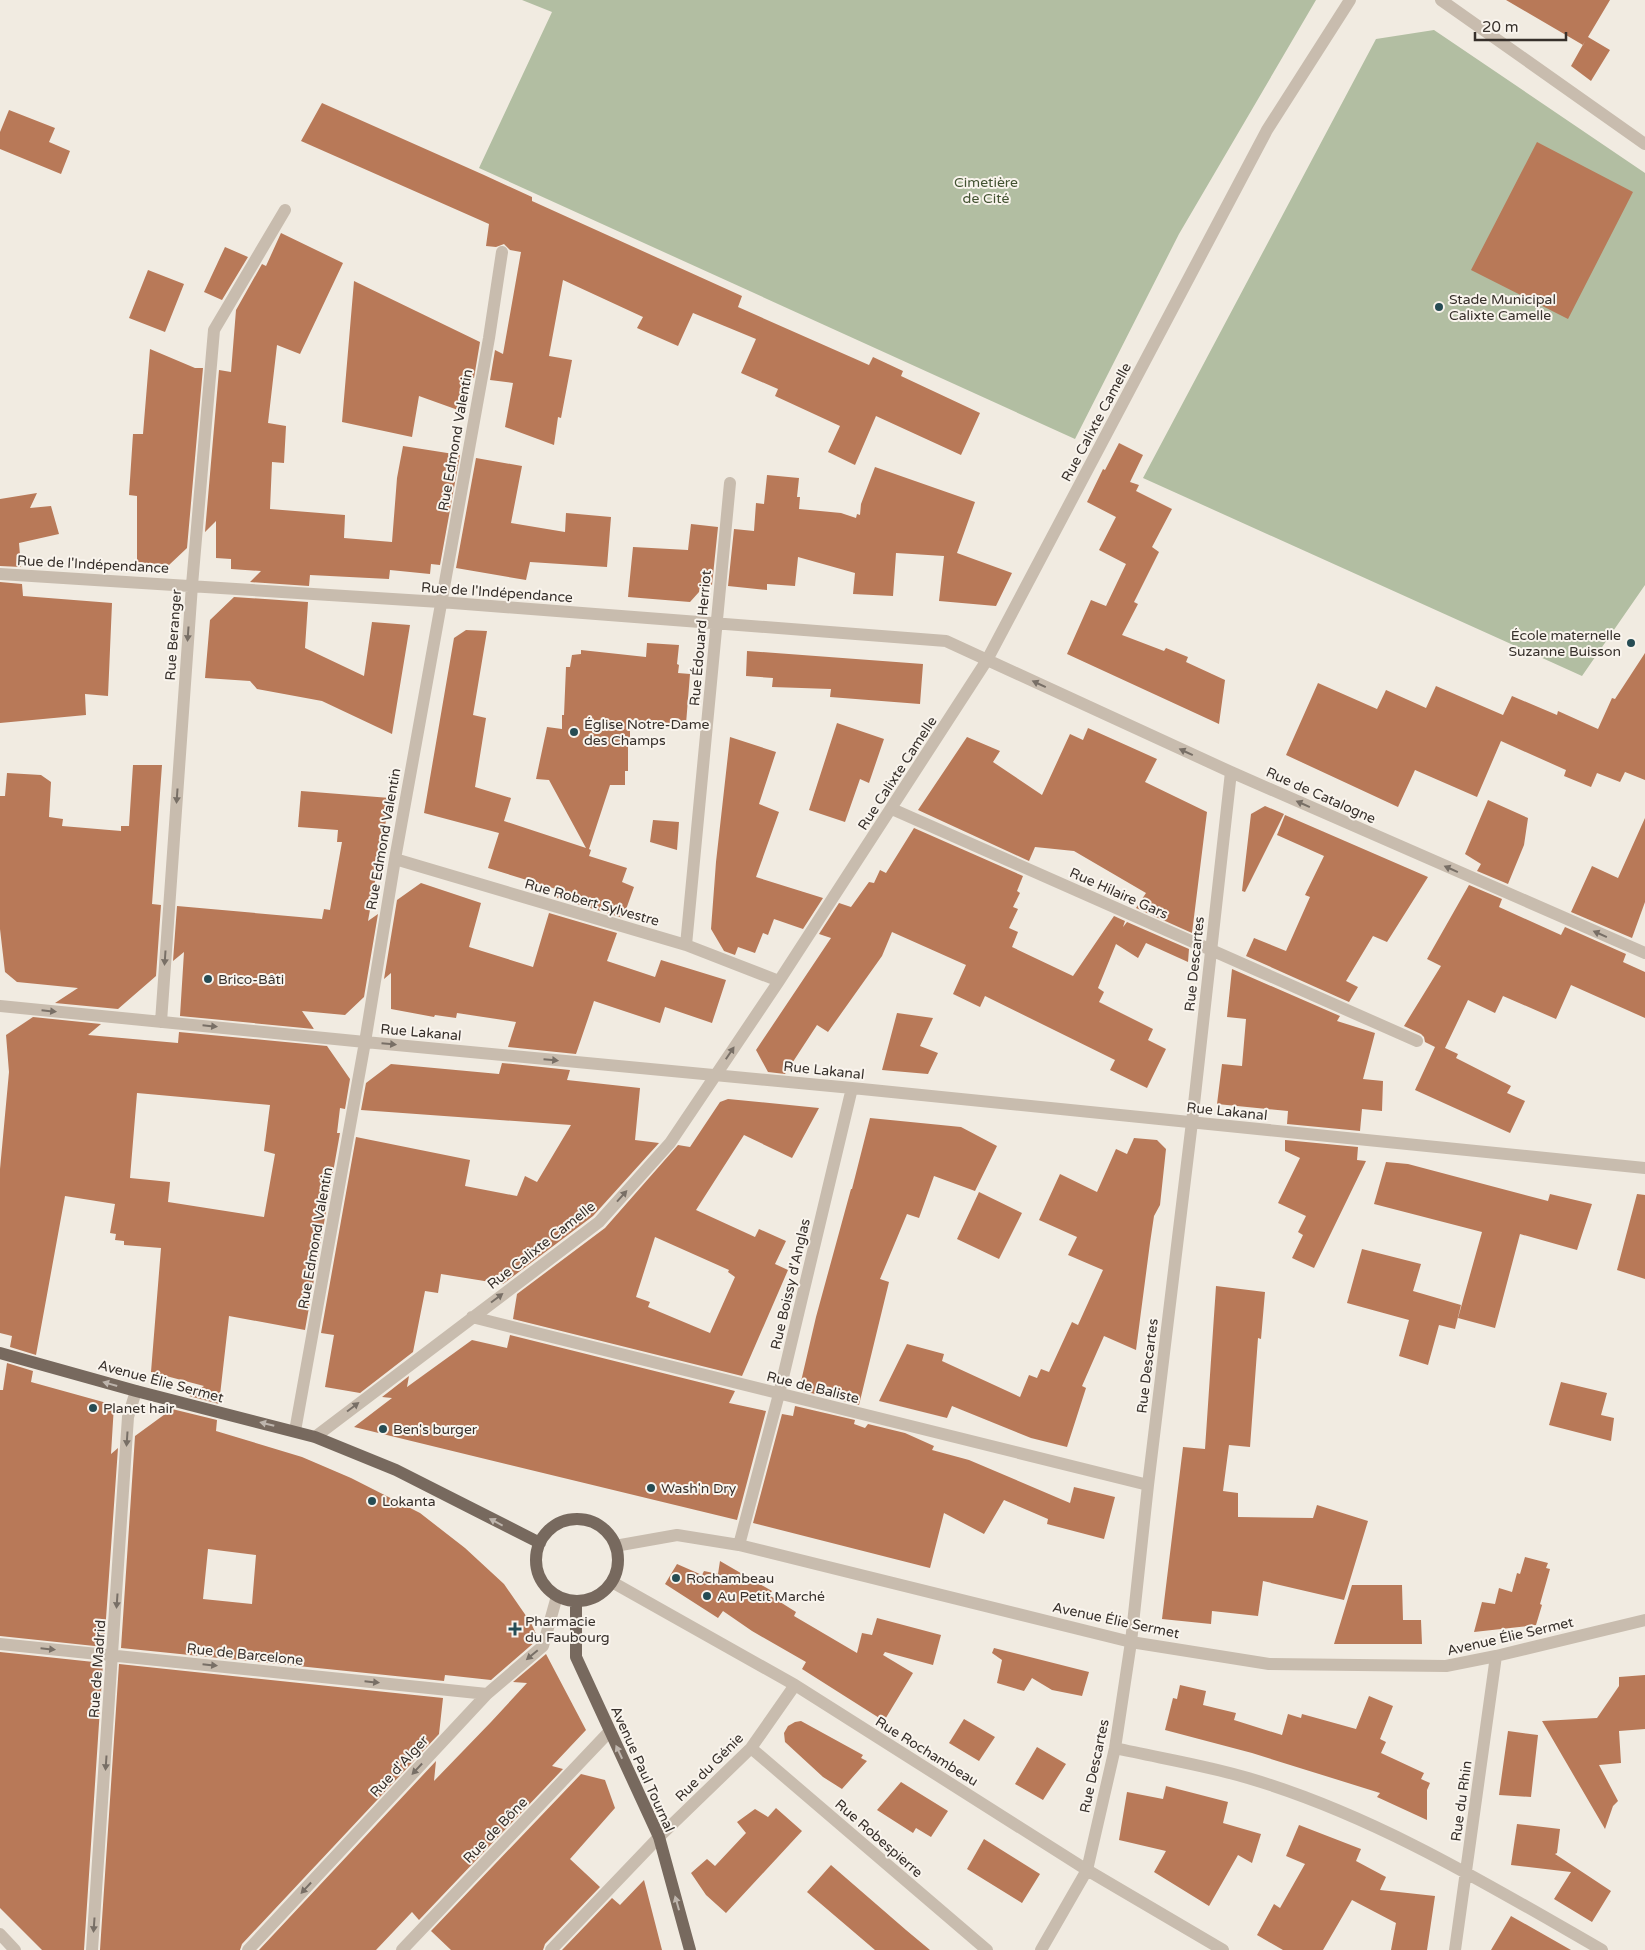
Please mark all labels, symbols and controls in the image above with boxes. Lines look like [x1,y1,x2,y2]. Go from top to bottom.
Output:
scale bar [1475,10,1566,42]
text: 20 m [1482,18,1519,36]
park label: Cimetière de Cité [954,174,1018,207]
place label: Stade Municipal Calixte Camelle [1449,291,1556,324]
marker: Stade Municipal Calixte Camelle [1433,301,1445,313]
street label: Rue Calixte Camelle [1058,360,1135,485]
street label: Rue Edmond Valentin [435,368,476,512]
street label: Rue de l'Indépendance [17,552,169,577]
street label: Rue Édouard Herriot [686,569,715,707]
street label: Rue de l'Indépendance [421,579,573,606]
street label: Rue Beranger [162,588,185,681]
one-way arrow [184,626,192,642]
place label: École maternelle Suzanne Buisson [1508,627,1621,660]
marker: École maternelle Suzanne Buisson [1625,637,1637,649]
one-way arrow [1032,679,1046,687]
street label: Rue Calixte Camelle [854,713,941,833]
place label: Église Notre-Dame des Champs [584,716,710,749]
marker: Église Notre-Dame des Champs [568,726,580,738]
one-way arrow [1179,747,1194,756]
street label: Rue de Catalogne [1263,764,1378,827]
street label: Rue Edmond Valentin [363,767,404,911]
one-way arrow [172,788,180,804]
one-way arrow [1296,799,1310,807]
street label: Rue Hilaire Gars [1067,864,1171,923]
one-way arrow [1444,864,1458,872]
street label: Rue Robert Sylvestre [523,875,661,930]
street label: Rue Descartes [1181,915,1208,1012]
one-way arrow [1593,929,1607,937]
one-way arrow [161,950,169,966]
place label: Brico-Bâti [218,971,284,988]
marker: Brico-Bâti [202,973,214,985]
one-way arrow [41,1007,57,1015]
street label: Rue Lakanal [380,1020,462,1045]
one-way arrow [203,1023,219,1031]
one-way arrow [382,1041,398,1049]
one-way arrow [726,1046,735,1060]
one-way arrow [543,1056,559,1064]
street label: Rue Lakanal [783,1058,865,1083]
street label: Rue Lakanal [1186,1099,1268,1124]
street label: Rue Edmond Valentin [295,1166,336,1310]
one-way arrow [616,1190,628,1202]
street label: Rue Calixte Camelle [484,1198,599,1293]
street label: Rue Boissy d'Anglas [767,1217,814,1351]
one-way arrow [490,1293,504,1303]
street label: Rue Descartes [1133,1317,1162,1415]
street label: Avenue Élie Sermet [96,1357,226,1407]
street label: Rue de Baliste [765,1368,861,1407]
one-way arrow [102,1379,117,1387]
place label: Planet hair [103,1400,175,1417]
one-way arrow [346,1401,359,1412]
marker: Planet hair [87,1402,99,1414]
one-way arrow [260,1420,275,1428]
place label: Ben's burger [393,1421,478,1438]
marker: Ben's burger [377,1423,389,1435]
one-way arrow [123,1431,131,1447]
place label: Wash'n Dry [661,1480,737,1497]
marker: Wash'n Dry [645,1482,657,1494]
place label: Lokanta [382,1493,436,1510]
marker: Lokanta [366,1495,378,1507]
one-way arrow [489,1518,503,1526]
place label: Rochambeau [686,1570,774,1587]
marker: Rochambeau [670,1572,682,1584]
place label: Au Petit Marché [717,1588,825,1605]
marker: Au Petit Marché [701,1590,713,1602]
one-way arrow [112,1593,120,1609]
street label: Avenue Élie Sermet [1051,1599,1182,1642]
place label: Pharmacie du Faubourg [525,1613,610,1646]
street label: Avenue Élie Sermet [1445,1614,1576,1659]
street label: Rue de Madrid [86,1619,109,1719]
marker: Pharmacie du Faubourg [509,1623,521,1635]
street label: Rue de Barcelone [186,1640,304,1669]
one-way arrow [41,1645,57,1653]
one-way arrow [526,1650,539,1661]
one-way arrow [202,1661,218,1669]
one-way arrow [364,1678,380,1686]
street label: Avenue Paul Tournal [607,1704,678,1835]
street label: Rue Rochambeau [872,1713,981,1790]
street label: Rue Descartes [1076,1717,1113,1815]
street label: Rue du Génie [672,1730,747,1805]
street label: Rue d'Alger [367,1732,433,1801]
one-way arrow [615,1745,623,1759]
one-way arrow [101,1755,109,1771]
street label: Rue du Rhin [1447,1759,1476,1843]
one-way arrow [411,1763,423,1775]
street label: Rue de Bône [460,1794,531,1867]
street label: Rue Robespierre [831,1796,926,1881]
one-way arrow [300,1882,312,1894]
one-way arrow [673,1896,681,1911]
one-way arrow [90,1917,98,1933]

